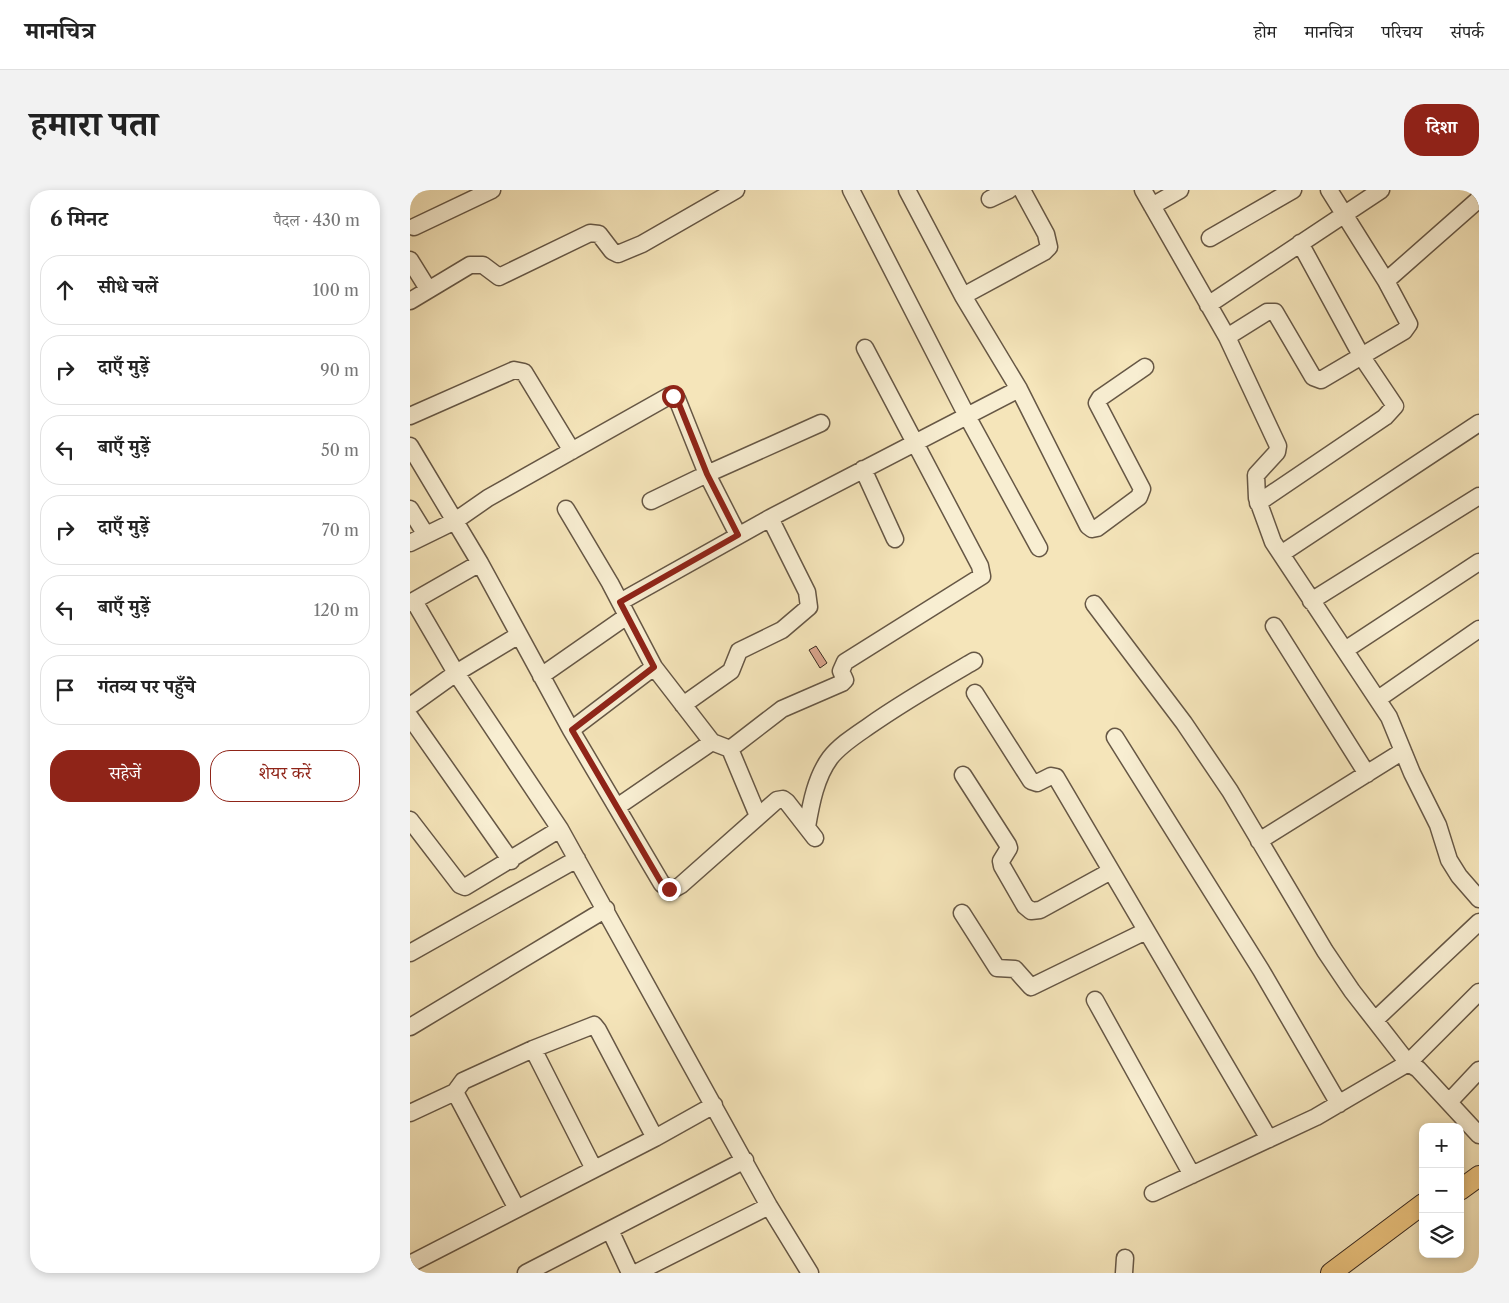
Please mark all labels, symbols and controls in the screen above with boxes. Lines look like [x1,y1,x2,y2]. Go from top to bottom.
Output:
text: मानचित्र [25,16,95,45]
text: होम [1254,21,1277,43]
text: मानचित्र [1305,21,1353,43]
text: परिचय [1381,21,1422,43]
text: संपर्क [1450,21,1484,43]
text: हमारा पता [30,102,158,145]
button: दिशा [1404,104,1479,156]
text: 6 मिनट [50,206,108,231]
text: पैदल · 430 m [273,210,360,230]
text: सीधे चलें [98,275,158,298]
icon: ahead [51,276,79,304]
text: 100 m [313,280,359,300]
text: दाएँ मुड़ें [98,355,149,378]
icon: right [51,356,79,384]
text: 90 m [320,360,359,380]
route start [662,385,685,408]
text: बाएँ मुड़ें [98,435,150,458]
icon: left [51,436,79,464]
text: 50 m [321,440,359,460]
text: दाएँ मुड़ें [98,515,149,538]
icon: right [51,516,79,544]
text: 70 m [322,520,359,540]
text: बाएँ मुड़ें [98,595,150,618]
icon: left [51,596,79,624]
text: 120 m [314,600,359,620]
text: गंतव्य पर पहुँचे [98,675,195,698]
icon: arrive [51,676,79,704]
button: सहेजें [50,750,200,802]
button: शेयर करें [210,750,360,802]
route end [658,878,681,901]
map controls [1419,1123,1464,1258]
button: + [1419,1123,1464,1168]
button: − [1419,1168,1464,1213]
button: layers [1419,1213,1464,1258]

